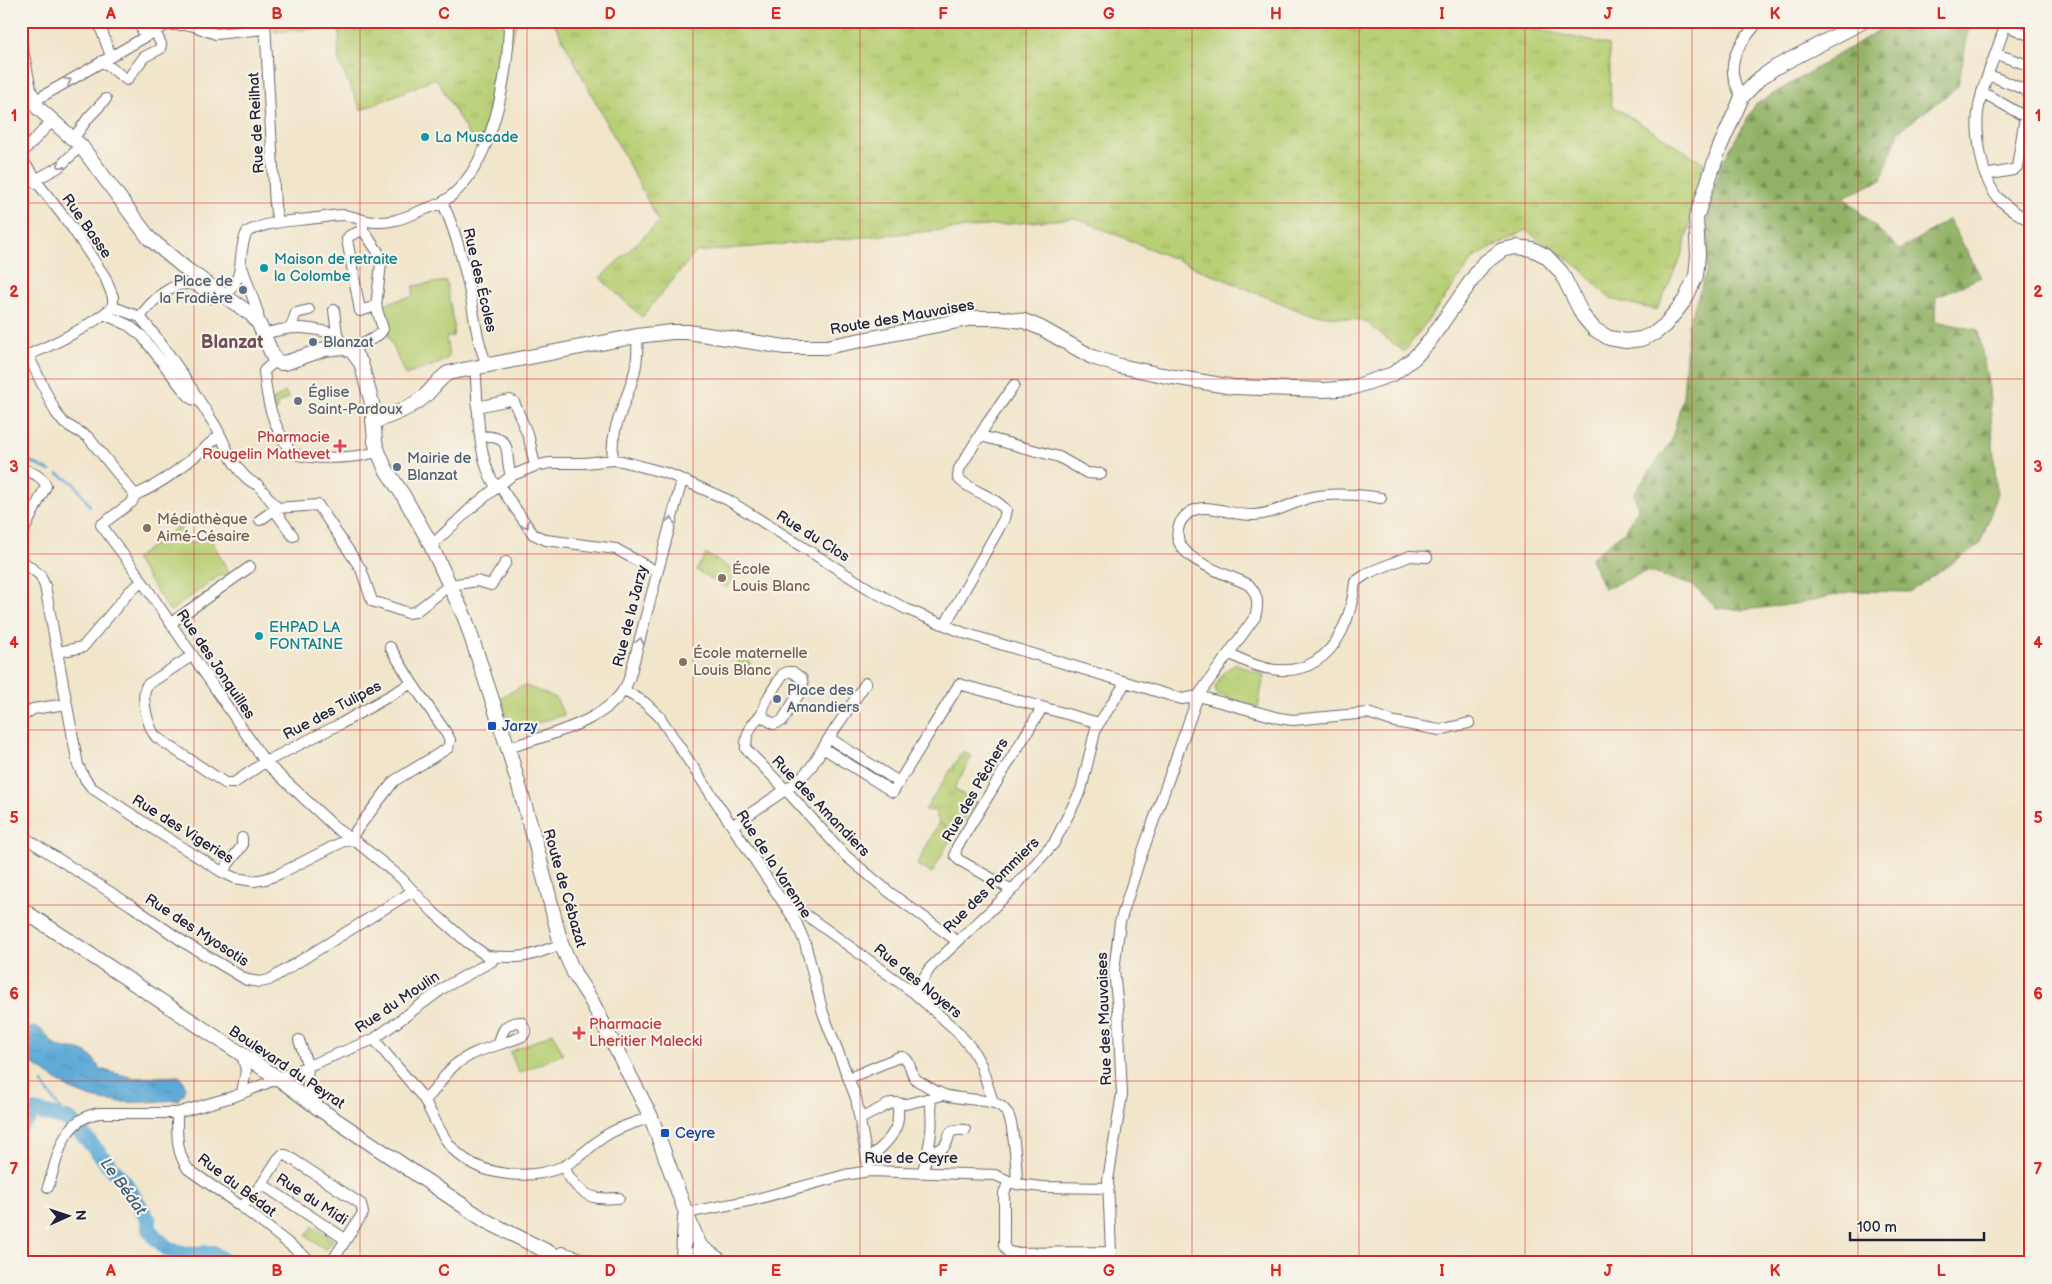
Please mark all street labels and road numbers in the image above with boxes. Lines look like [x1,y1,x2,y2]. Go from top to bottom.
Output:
street label: Rue de Reilhat [244,71,269,174]
street label: Rue Basse [57,190,116,262]
street label: Rue des Écoles [458,226,501,335]
street label: Route des Mauvaises [829,295,976,340]
street label: Rue du Clos [773,506,853,567]
street label: Rue de la Jarzy [609,563,652,669]
street label: Rue des Jonquilles [172,606,260,723]
street label: Rue des Tulipes [280,676,385,744]
street label: Rue des Pêchers [938,734,1013,846]
street label: Rue des Amandiers [768,752,874,861]
street label: Rue des Vigeries [128,791,237,869]
street label: Rue de la Varenne [732,807,816,922]
street label: Route de Cébazat [538,827,591,950]
street label: Rue des Pommiers [939,833,1044,937]
street label: Rue des Myosotis [141,890,253,971]
street label: Rue des Noyers [870,940,966,1023]
street label: Rue des Mauvaises [1093,951,1116,1086]
street label: Rue du Moulin [351,967,443,1038]
street label: Boulevard du Peyrat [225,1022,349,1114]
street label: Rue de Ceyre [864,1149,958,1168]
street label: Rue du Bédat [193,1150,280,1221]
street label: Rue du Midi [272,1169,351,1230]

